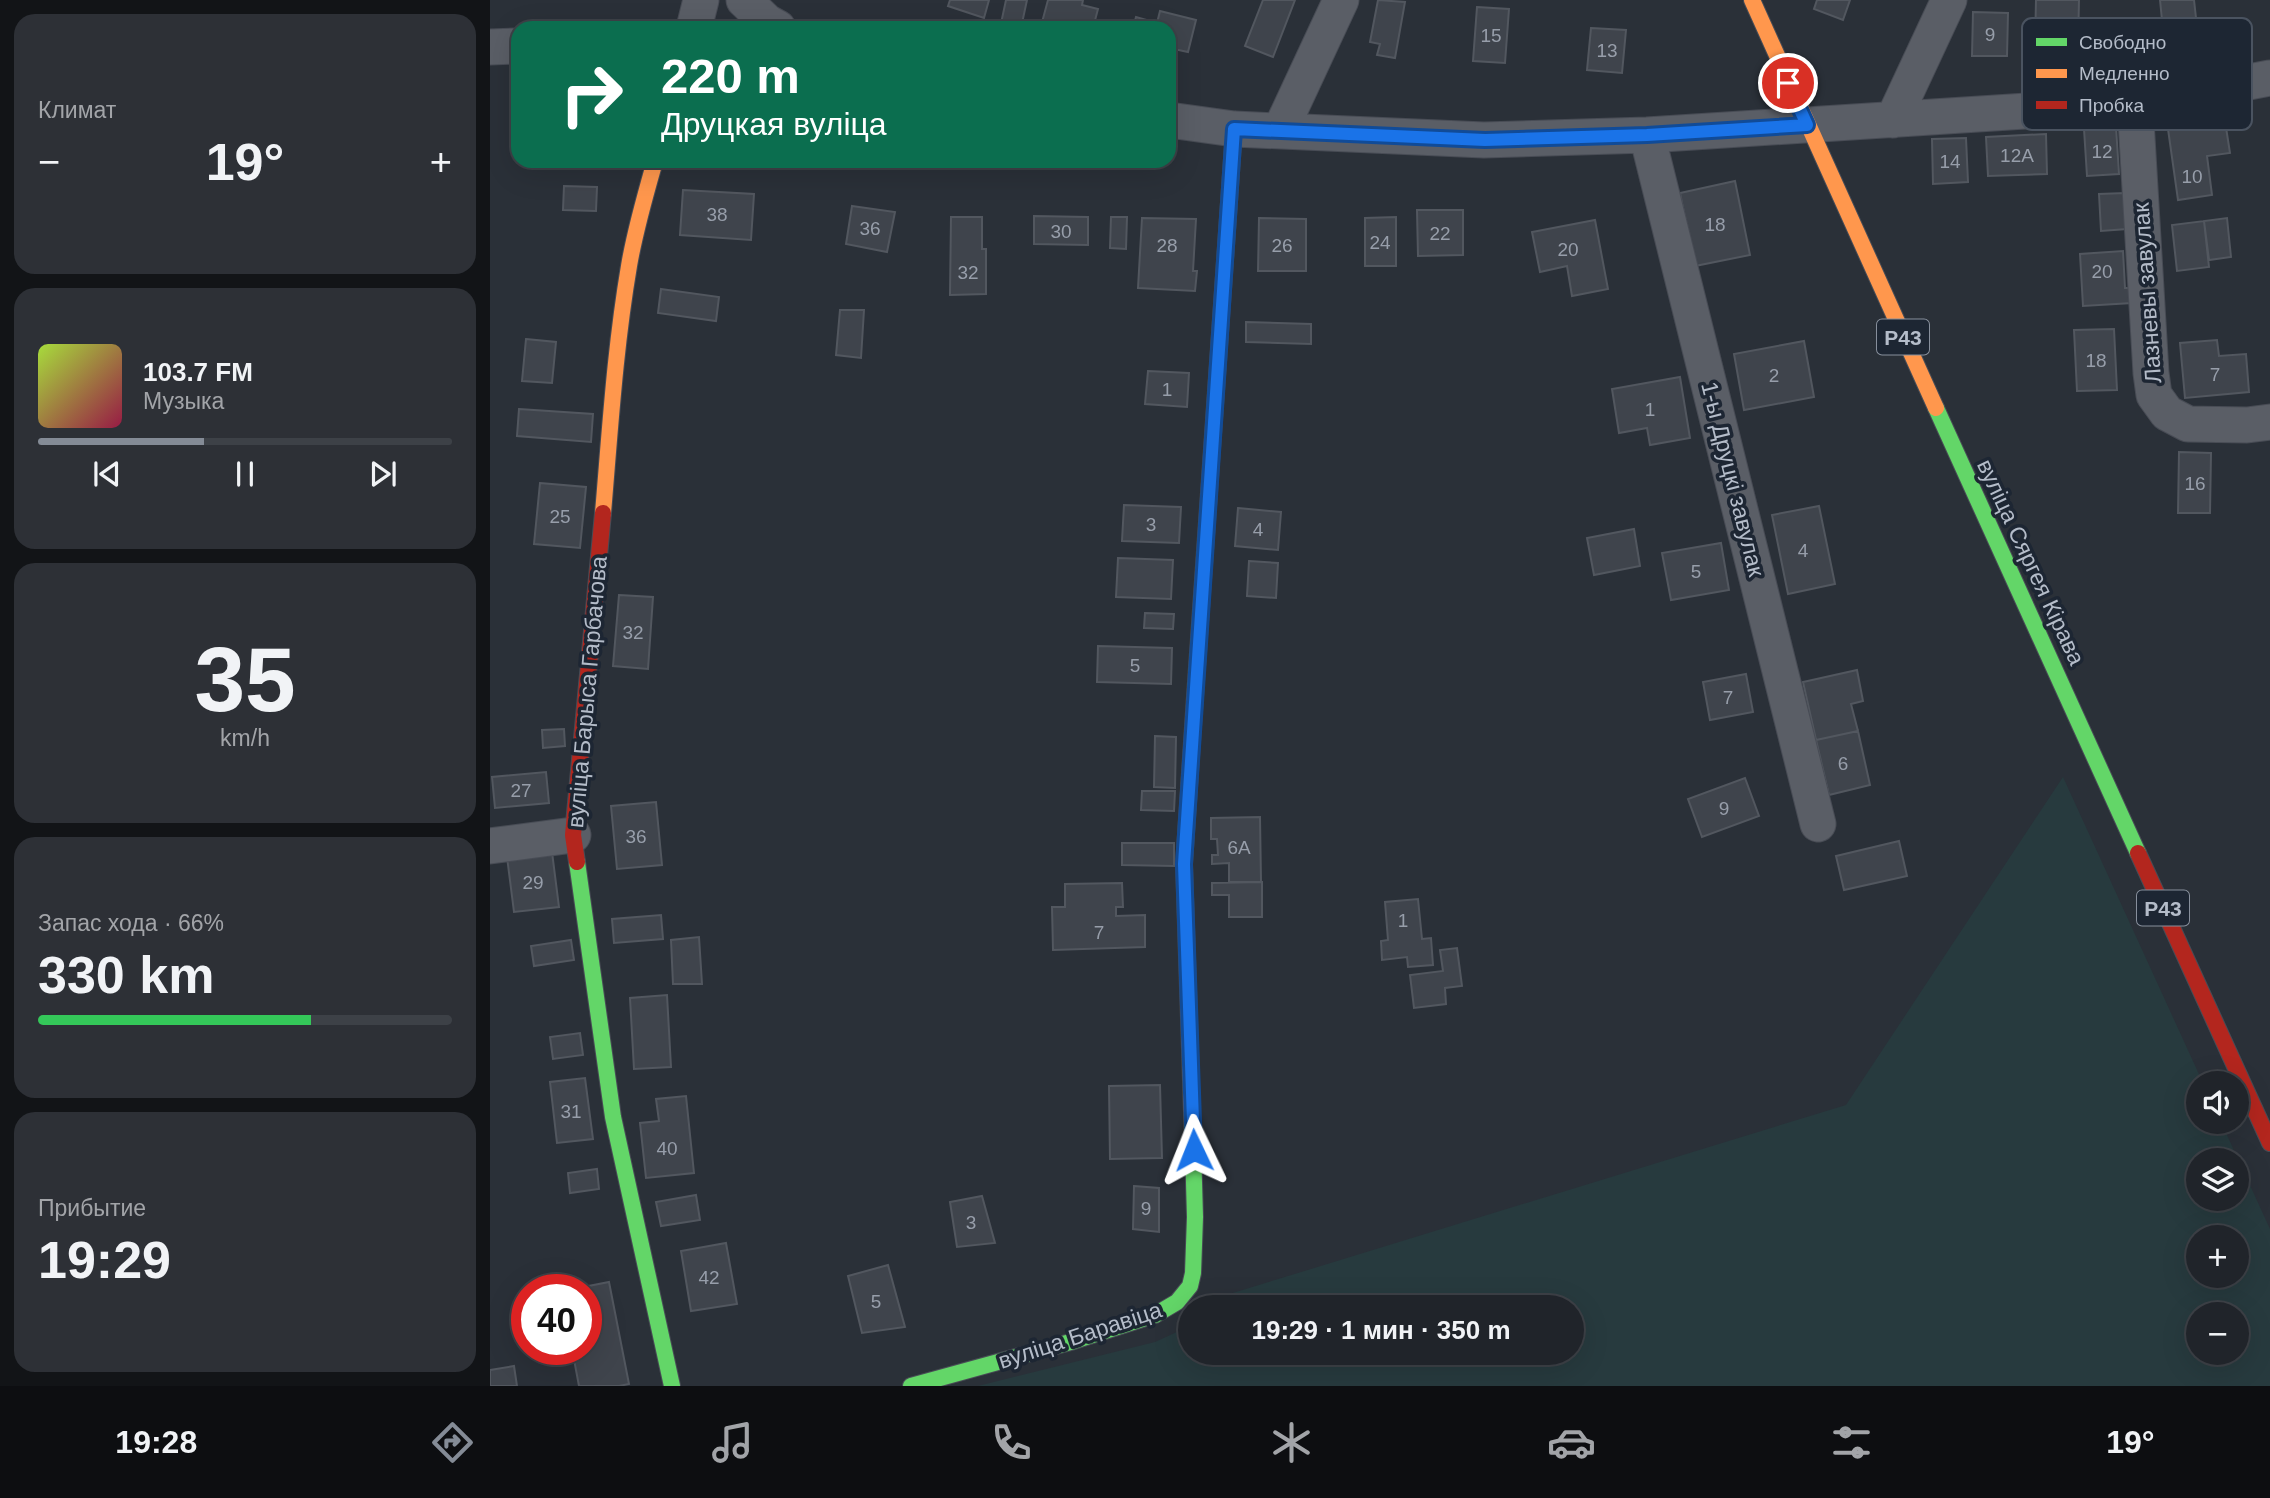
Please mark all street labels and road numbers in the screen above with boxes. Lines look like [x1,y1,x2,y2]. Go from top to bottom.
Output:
street label: Лазневы завулак [2128,201,2166,384]
road number: Р43 [1877,320,1929,354]
street label: 1-ы Друцкі завулак [1696,379,1770,580]
street label: вуліца Сяргея Кірава [1972,455,2090,669]
street label: вуліца Барыса Гарбачова [562,555,612,829]
road number: Р43 [2137,890,2189,926]
street label: вуліца Баравіца [995,1296,1165,1374]

